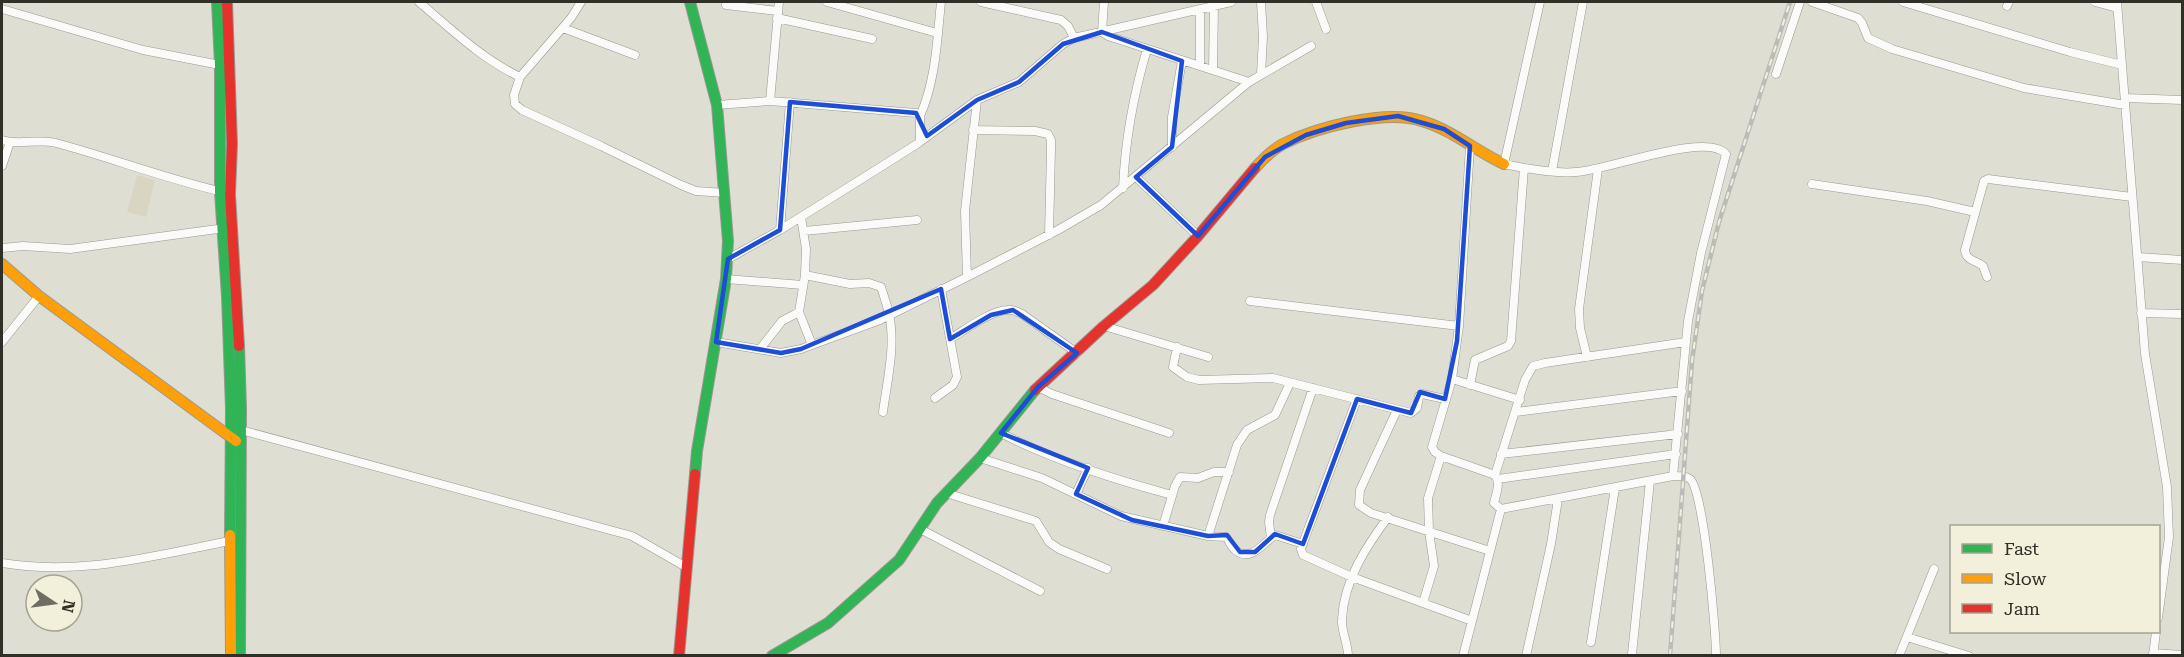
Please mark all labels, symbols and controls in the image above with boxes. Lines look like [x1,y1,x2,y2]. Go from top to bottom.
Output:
legend [1950,525,2160,633]
text: Fast [2004,538,2039,559]
text: Slow [2004,568,2046,589]
north arrow [24,573,84,633]
text: N [57,598,79,614]
text: Jam [2004,598,2040,619]

